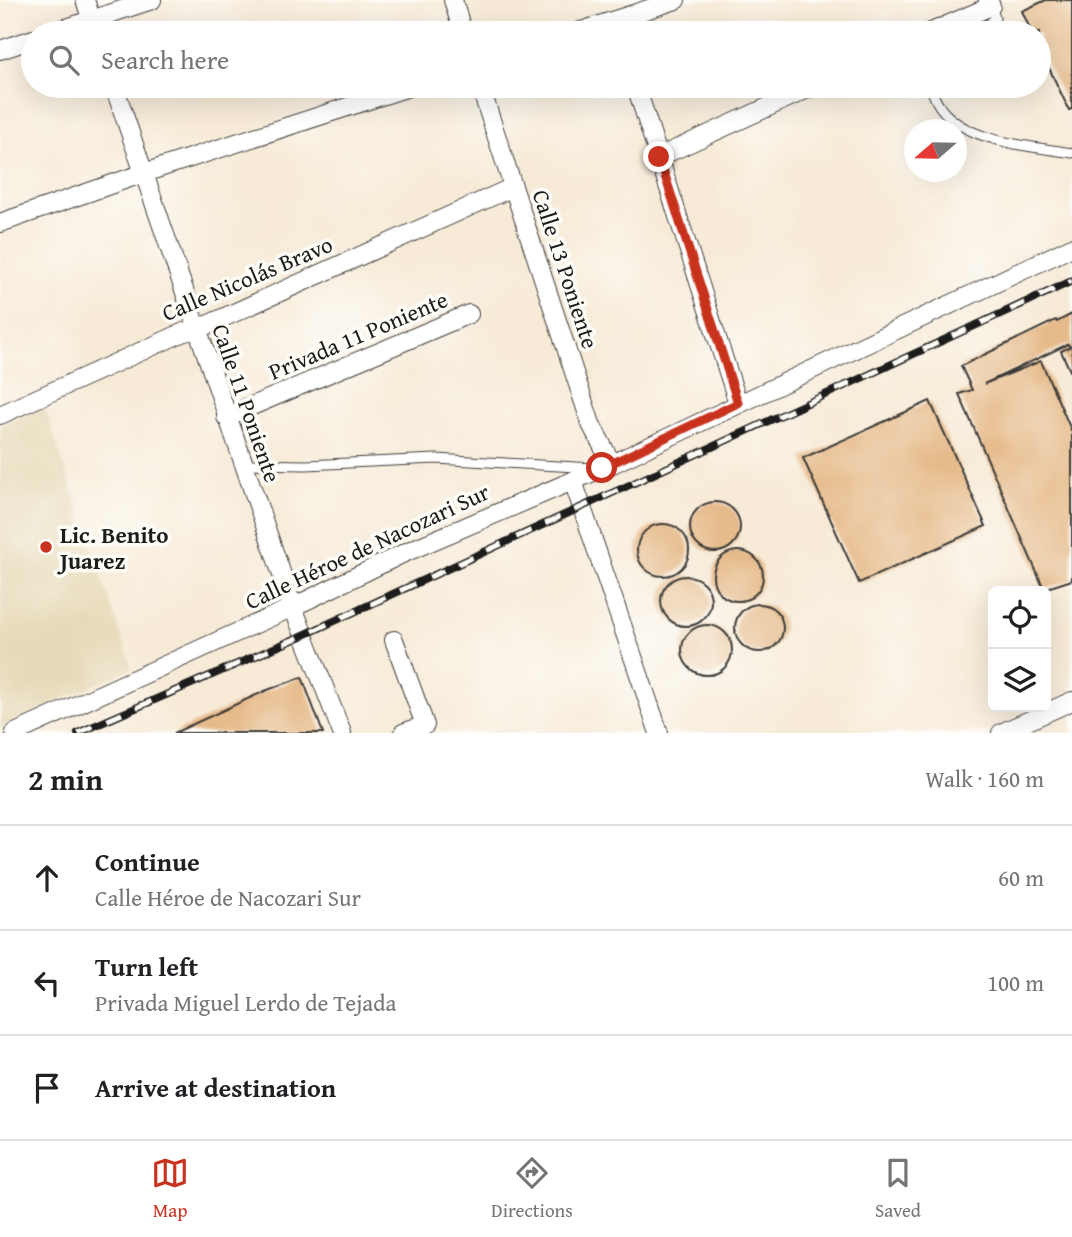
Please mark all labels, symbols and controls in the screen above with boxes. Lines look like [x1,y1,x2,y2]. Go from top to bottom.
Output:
search box [21,21,1051,98]
text: Search here [101,40,229,79]
icon: search [45,41,83,79]
north arrow [904,119,967,182]
route end [643,141,674,172]
street label: Calle 13 Poniente [525,185,607,353]
street label: Calle Nicolás Bravo [156,227,338,329]
street label: Privada 11 Poniente [263,282,453,388]
street label: Calle 11 Poniente [204,319,290,487]
route start [586,452,617,483]
street label: Calle Héroe de Nacozari Sur [239,475,495,617]
place label: Lic. Benito Juarez [56,518,168,577]
marker: Lic. Benito Juarez [38,539,54,555]
map controls [988,586,1051,712]
button: locate [988,586,1051,649]
button: layers [988,649,1051,712]
text: 2 min [28,757,103,801]
text: Walk · 160 m [925,762,1044,795]
text: Continue [95,842,200,881]
icon: ahead [28,859,66,897]
text: 60 m [998,861,1044,894]
text: Calle Héroe de Nacozari Sur [95,881,361,914]
text: Turn left [95,947,198,986]
icon: left [28,964,66,1002]
text: 100 m [987,966,1044,999]
text: Privada Miguel Lerdo de Tejada [95,986,396,1019]
text: Arrive at destination [95,1068,336,1107]
icon: arrive [28,1069,66,1107]
tab: Map [151,1154,189,1224]
tab: Directions [491,1154,573,1224]
tab: Saved [875,1154,921,1224]

